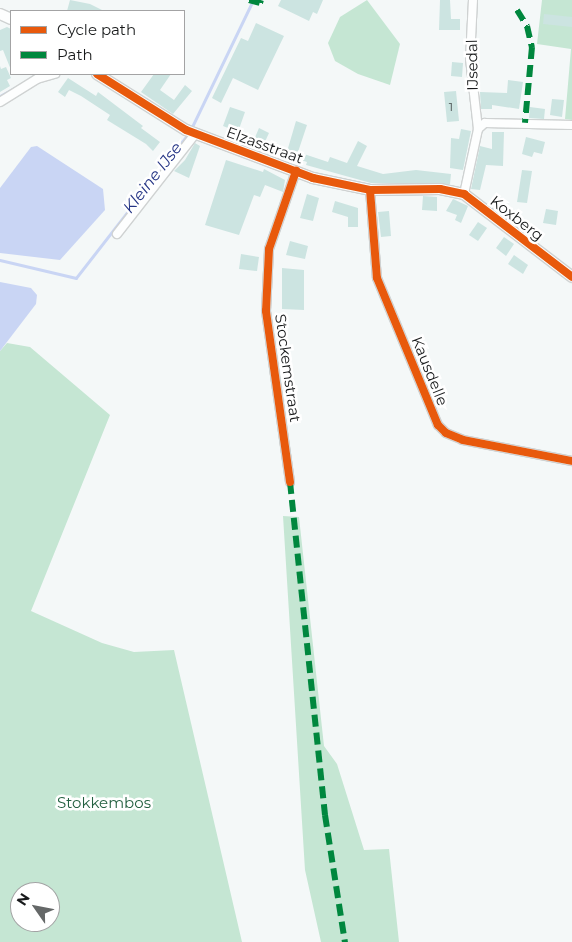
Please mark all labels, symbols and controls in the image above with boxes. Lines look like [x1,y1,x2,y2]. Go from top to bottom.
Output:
legend [10,10,185,75]
text: Cycle path [57,20,136,39]
street label: IJsedal [463,39,481,91]
text: Path [57,45,93,64]
house number: 1 [449,100,453,114]
street label: Elzasstraat [224,123,306,167]
water label: Kleine IJse [119,139,187,217]
street label: Koxberg [487,192,547,244]
street label: Stockemstraat [272,313,304,423]
street label: Kausdelle [408,334,452,408]
park label: Stokkembos [57,794,151,812]
north arrow [10,882,60,932]
text: N [13,890,34,909]

